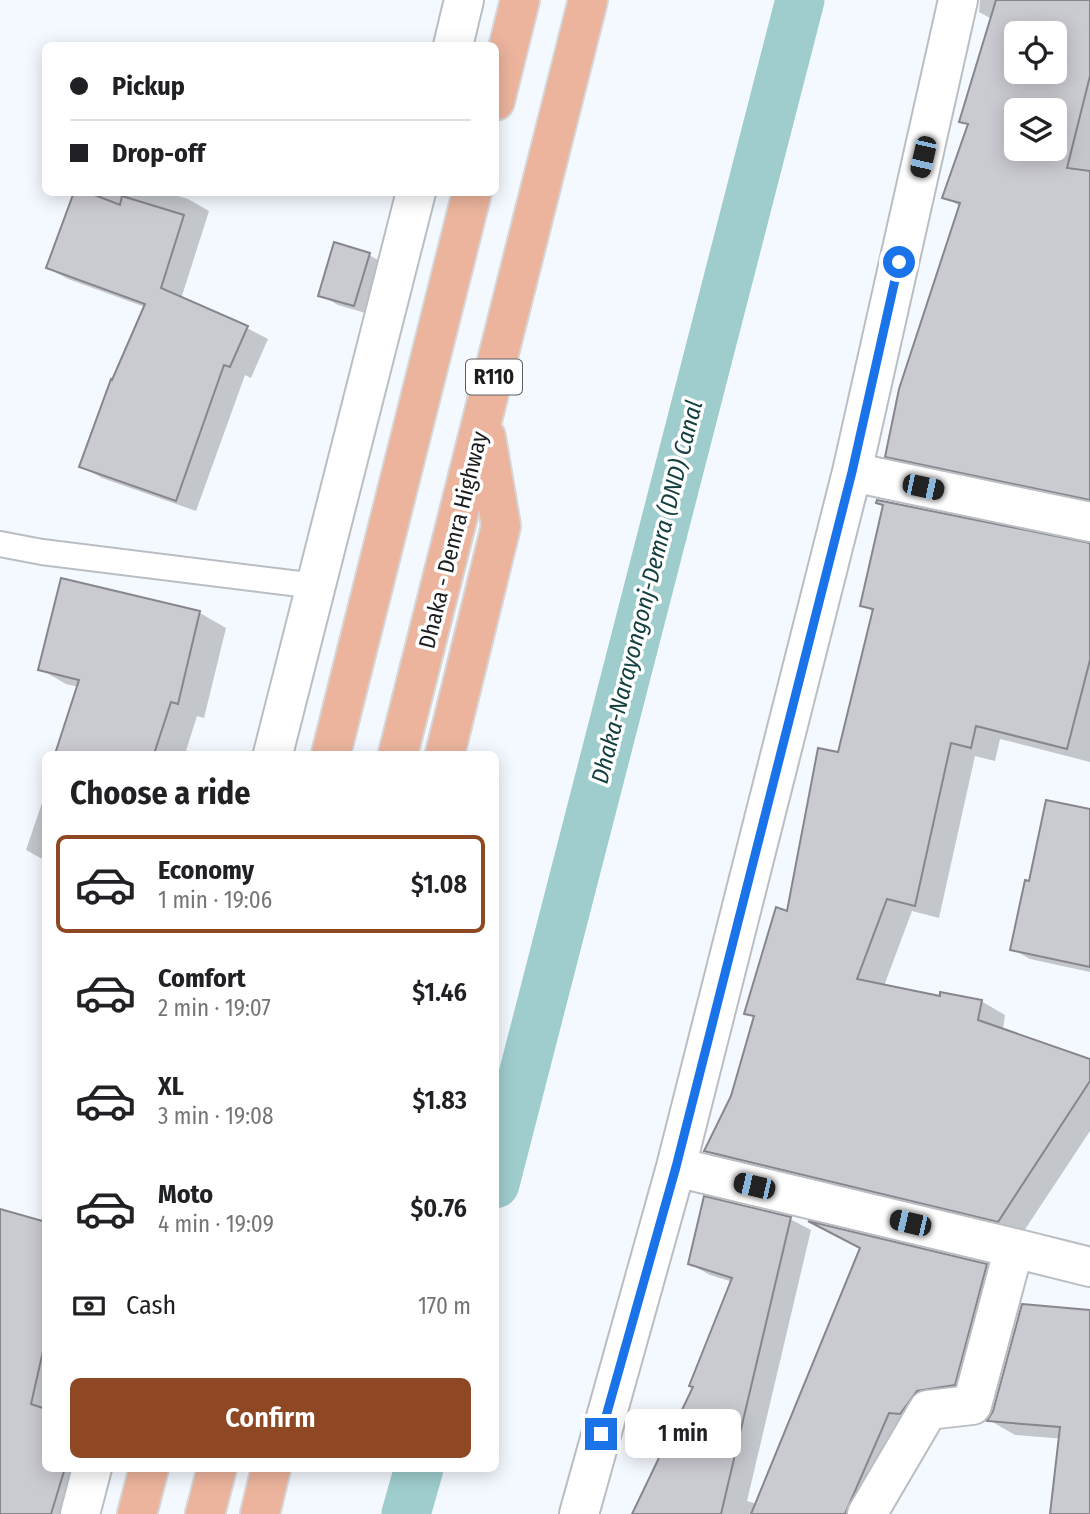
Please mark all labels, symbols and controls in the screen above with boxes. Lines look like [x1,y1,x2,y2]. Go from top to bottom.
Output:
map controls [1004,21,1067,161]
button: locate [1004,21,1067,84]
text: Pickup [112,71,185,102]
button: layers [1004,98,1067,161]
car [909,134,938,180]
text: Drop-off [112,138,205,169]
route start [883,246,915,278]
road number: R110 [466,360,522,394]
water label: Dhaka-Narayongonj-Demra (DND) Canal [586,398,708,786]
street label: Dhaka - Demra Highway [412,428,494,651]
car [901,472,946,502]
text: Choose a ride [70,774,251,812]
icon: car [74,853,137,916]
text: Economy [158,855,254,886]
text: $1.08 [411,869,467,900]
text: 1 min · 19:06 [158,886,272,914]
icon: car [74,961,137,1024]
text: Comfort [158,963,246,994]
text: $1.46 [412,977,467,1008]
text: 2 min · 19:07 [158,994,271,1022]
icon: car [74,1069,137,1132]
text: XL [158,1071,184,1102]
text: $1.83 [413,1085,467,1116]
text: 3 min · 19:08 [158,1102,274,1130]
car [732,1171,777,1201]
icon: car [74,1177,137,1240]
text: Moto [158,1179,213,1210]
text: $0.76 [410,1193,467,1224]
car [888,1208,933,1238]
text: 4 min · 19:09 [158,1210,274,1238]
icon: cash [70,1287,108,1325]
text: Cash [126,1290,176,1321]
text: 170 m [418,1292,471,1320]
button: Confirm [70,1378,471,1458]
callout: 1 min [626,1410,741,1458]
route end [585,1418,617,1450]
text: 1 min [658,1419,708,1447]

